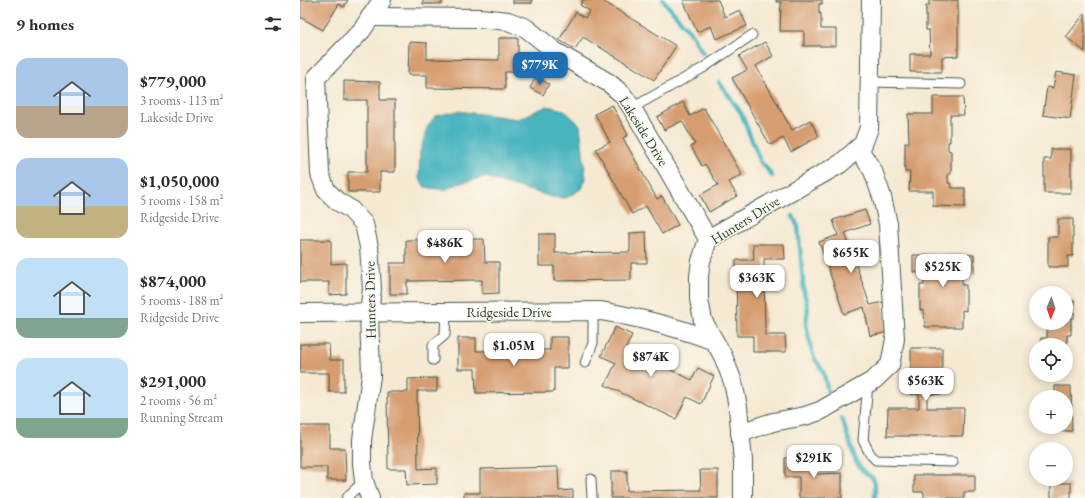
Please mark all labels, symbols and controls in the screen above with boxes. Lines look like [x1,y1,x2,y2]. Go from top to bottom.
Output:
text: 9 homes [16,13,74,35]
icon: filters [262,13,284,35]
pin: $779K [512,52,568,86]
text: $779K [522,56,558,73]
text: $779,000 [140,70,206,92]
icon: home [48,74,96,122]
text: 3 rooms · 113 m² [140,92,224,109]
street label: Lakeside Drive [615,93,673,170]
text: Lakeside Drive [140,109,213,126]
text: $1,050,000 [140,170,219,192]
icon: home [48,174,96,222]
street label: Hunters Drive [707,191,783,248]
text: 5 rooms · 158 m² [140,192,224,209]
text: Ridgeside Drive [140,209,219,226]
pin: $486K [417,230,473,264]
text: $486K [427,234,463,251]
pin: $655K [823,240,879,274]
text: $655K [833,244,869,261]
pin: $525K [915,254,971,288]
text: $525K [925,258,961,275]
street label: Hunters Drive [360,260,380,339]
pin: $363K [729,265,785,299]
text: $363K [739,269,775,286]
text: $874,000 [140,270,206,292]
icon: home [48,274,96,322]
north arrow [1029,286,1073,330]
map controls [1029,286,1073,486]
text: 5 rooms · 188 m² [140,292,224,309]
street label: Ridgeside Drive [466,303,552,321]
text: Ridgeside Drive [140,309,219,326]
pin: $1.05M [481,333,547,367]
text: $1.05M [493,337,535,354]
button: locate [1029,338,1073,382]
pin: $874K [623,344,679,378]
text: $874K [633,348,669,365]
pin: $563K [898,368,954,402]
text: $291,000 [140,370,206,392]
text: $563K [908,372,944,389]
icon: home [48,374,96,422]
button: + [1029,390,1073,434]
text: 2 rooms · 56 m² [140,392,217,409]
text: Running Stream [140,409,223,426]
button: − [1029,442,1073,486]
pin: $291K [786,445,842,479]
text: $291K [796,449,832,466]

